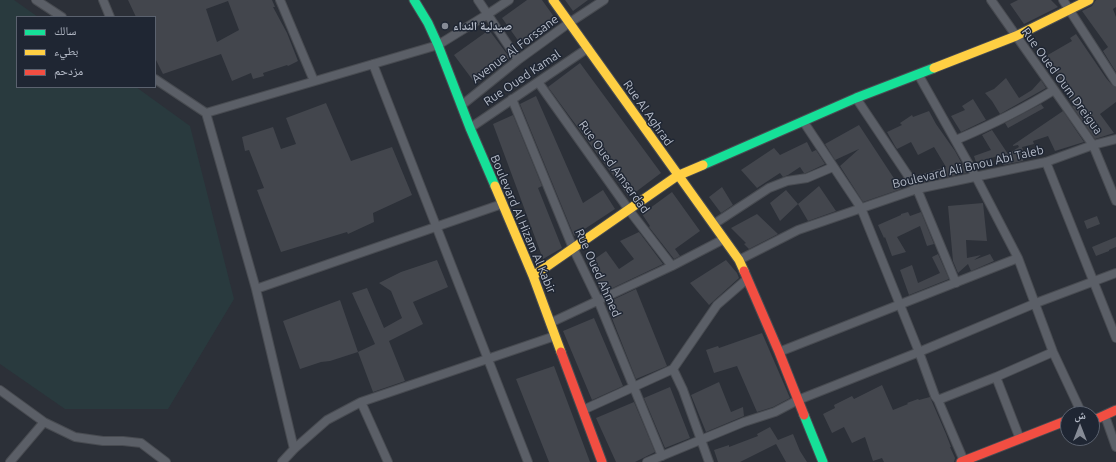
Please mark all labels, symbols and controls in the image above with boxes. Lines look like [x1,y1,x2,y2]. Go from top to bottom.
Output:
street label: Avenue Al Forssane [469,12,561,86]
legend [16,16,156,88]
place label: صيدلية النداء [453,19,512,33]
marker: صيدلية النداء [440,21,450,31]
text: سالك [54,24,76,37]
street label: Rue Oued Oum Dreigua [1019,25,1105,137]
text: بطيء [54,44,78,57]
street label: Rue Oued Kamal [481,47,563,109]
text: مزدحم [54,64,83,77]
street label: Rue Al Aghrad [620,77,676,149]
street label: Rue Oued Amserdad [576,118,652,216]
street label: Boulevard Ali Bnou Abi Taleb [891,143,1045,191]
street label: Boulevard Al Hizam Al Kabir [487,153,559,295]
street label: Rue Oued Ahmed [572,227,624,319]
north arrow [1060,406,1100,446]
text: ش [1074,409,1086,421]

